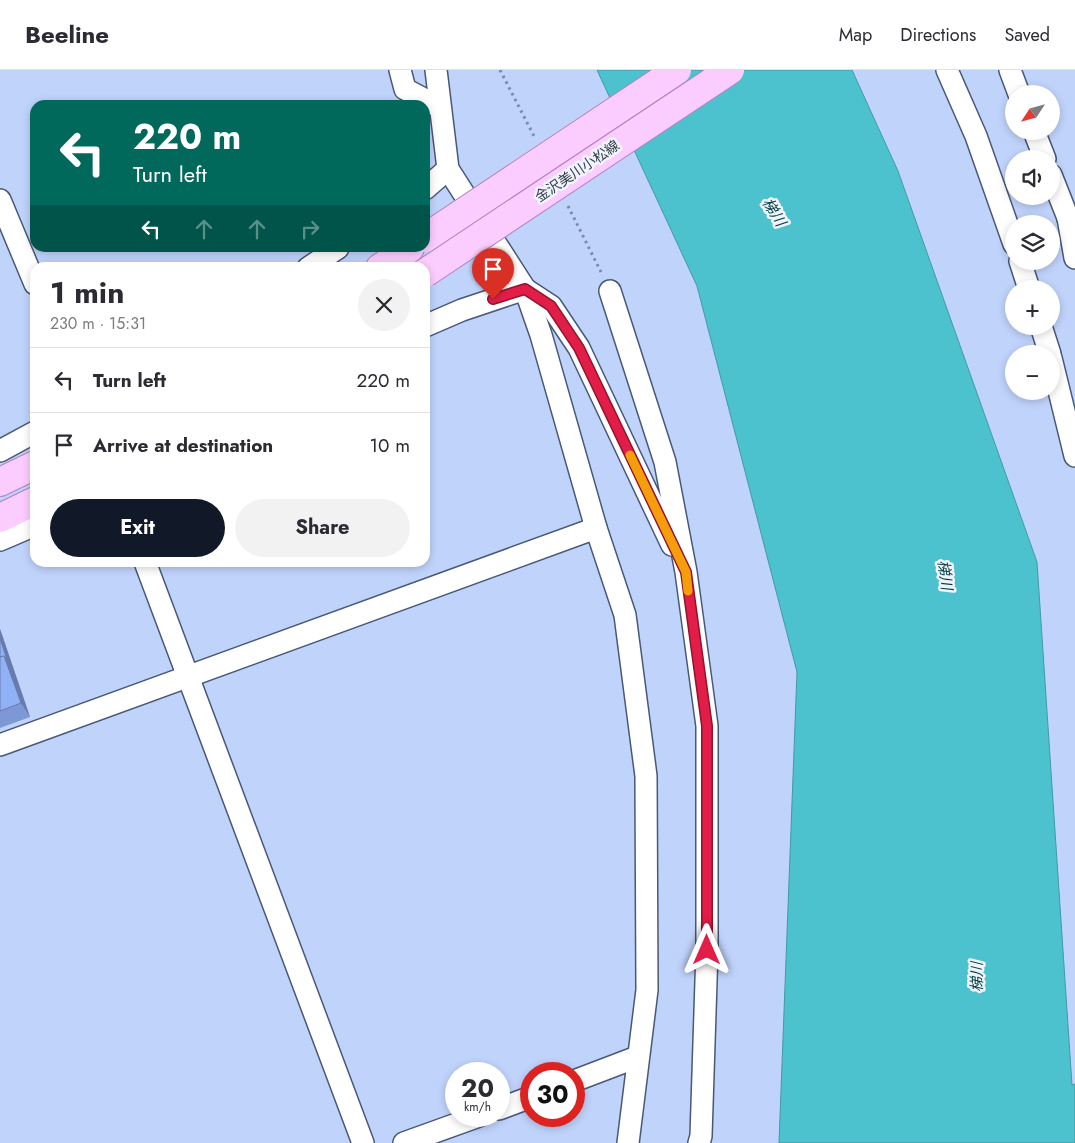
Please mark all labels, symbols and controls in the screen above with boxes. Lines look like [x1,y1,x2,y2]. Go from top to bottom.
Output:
text: Beeline [25,17,109,52]
text: Map [839,22,872,48]
text: Directions [900,22,976,48]
text: Saved [1004,22,1050,48]
north arrow [1005,85,1060,140]
map controls [1005,85,1060,400]
text: 220 m [133,112,241,162]
icon: left [50,120,115,185]
street label: 金沢美川小松線 [531,135,623,207]
button: sound [1005,150,1060,205]
text: Turn left [133,158,207,190]
water label: 梯川 [757,193,792,232]
icon: left [137,215,165,243]
icon: ahead [190,215,218,243]
icon: ahead [243,215,271,243]
icon: right [296,215,324,243]
button: layers [1005,215,1060,270]
pin [472,248,514,299]
icon: arrive [479,255,507,283]
text: 1 min [50,271,124,314]
button: close [358,279,410,331]
button: + [1005,280,1060,335]
text: 230 m · 15:31 [50,312,146,335]
button: − [1005,345,1060,400]
icon: left [50,366,78,394]
text: Turn left [93,367,166,394]
text: 220 m [356,367,410,394]
icon: arrive [50,431,78,459]
text: Arrive at destination [93,432,273,459]
text: 10 m [370,432,410,459]
button: Exit [50,499,225,557]
button: Share [235,499,410,557]
water label: 梯川 [932,559,958,593]
position arrow [680,923,732,975]
water label: 梯川 [966,960,988,992]
speed limit sign: 30 [520,1062,585,1127]
text: 20 [461,1070,494,1106]
text: km/h [464,1098,491,1116]

